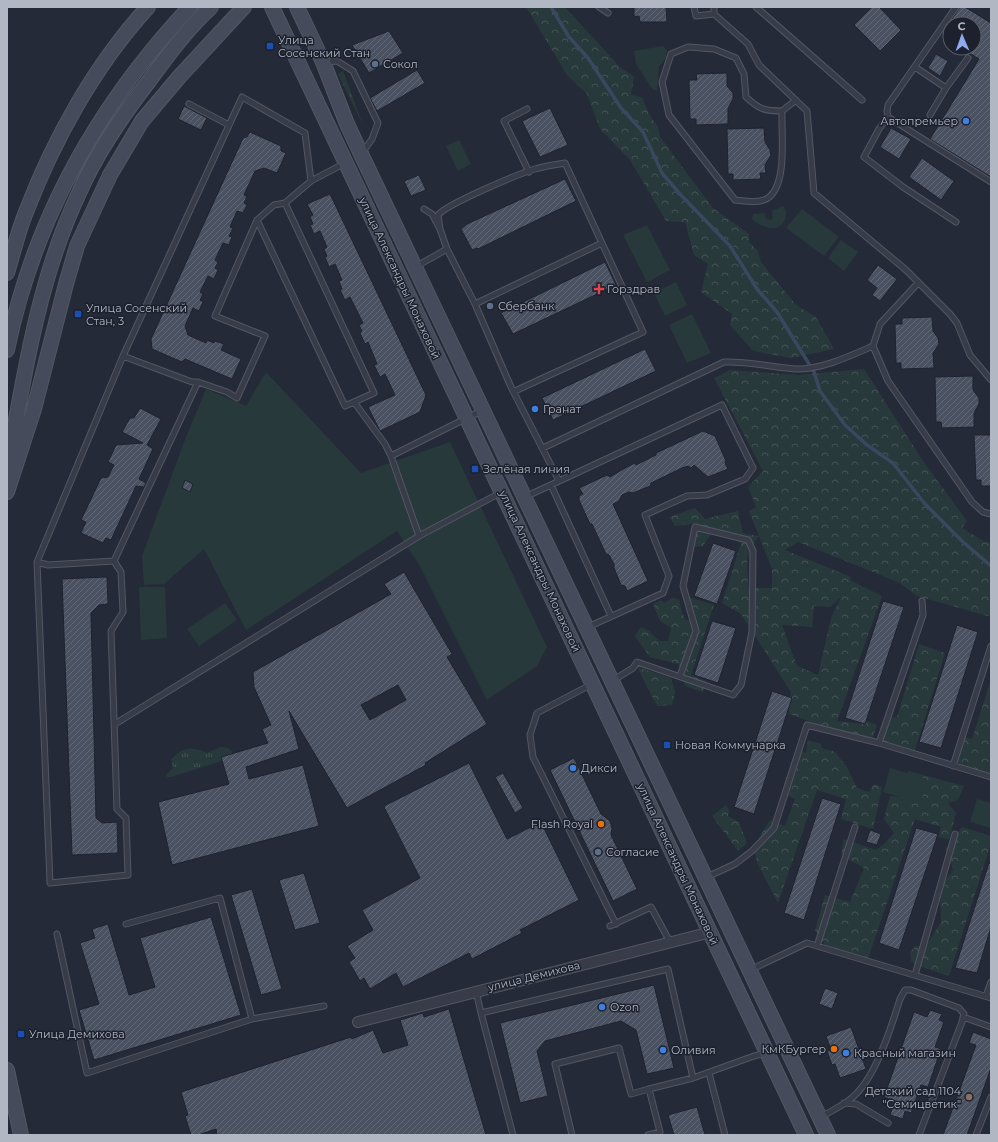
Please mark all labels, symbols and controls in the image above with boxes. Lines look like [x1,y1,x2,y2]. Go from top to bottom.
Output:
north arrow [942,16,982,56]
text: С [957,19,966,33]
place label: Улица Сосенский Стан [278,33,370,60]
marker: Улица Сосенский Стан [265,41,275,51]
place label: Сокол [383,57,418,71]
marker: Сокол [370,59,380,69]
place label: Автопремьер [880,114,958,128]
marker: Автопремьер [961,116,971,126]
street label: улица Александры Монаховой [356,194,444,361]
place label: Горздрав [607,282,660,296]
marker: Горздрав [594,284,604,294]
place label: Сбербанк [498,299,555,313]
place label: Улица Сосенский Стан, 3 [86,301,187,328]
marker: Сбербанк [485,301,495,311]
marker: Улица Сосенский Стан, 3 [73,309,83,319]
place label: Гранат [543,402,582,416]
marker: Гранат [530,404,540,414]
place label: Зелёная линия [483,462,570,476]
marker: Зелёная линия [470,464,480,474]
street label: улица Александры Монаховой [496,487,584,654]
place label: Новая Коммунарка [675,738,786,752]
marker: Новая Коммунарка [662,740,672,750]
place label: Дикси [581,761,617,775]
marker: Дикси [568,763,578,773]
street label: улица Александры Монаховой [634,780,722,947]
place label: Flash Royal [531,817,593,831]
marker: Flash Royal [596,819,606,829]
place label: Согласие [606,845,660,859]
marker: Согласие [593,847,603,857]
street label: улица Демихова [485,958,582,994]
place label: Ozon [610,1000,639,1014]
marker: Ozon [597,1002,607,1012]
place label: Улица Демихова [29,1027,125,1041]
marker: Улица Демихова [16,1029,26,1039]
place label: КмКБургер [761,1042,826,1056]
place label: Оливия [671,1043,716,1057]
marker: КмКБургер [829,1044,839,1054]
marker: Оливия [658,1045,668,1055]
place label: Красный магазин [854,1046,956,1060]
marker: Красный магазин [841,1048,851,1058]
place label: Детский сад 1104 "Семицветик" [865,1084,962,1111]
marker: Детский сад 1104 "Семицветик" [964,1092,974,1102]

